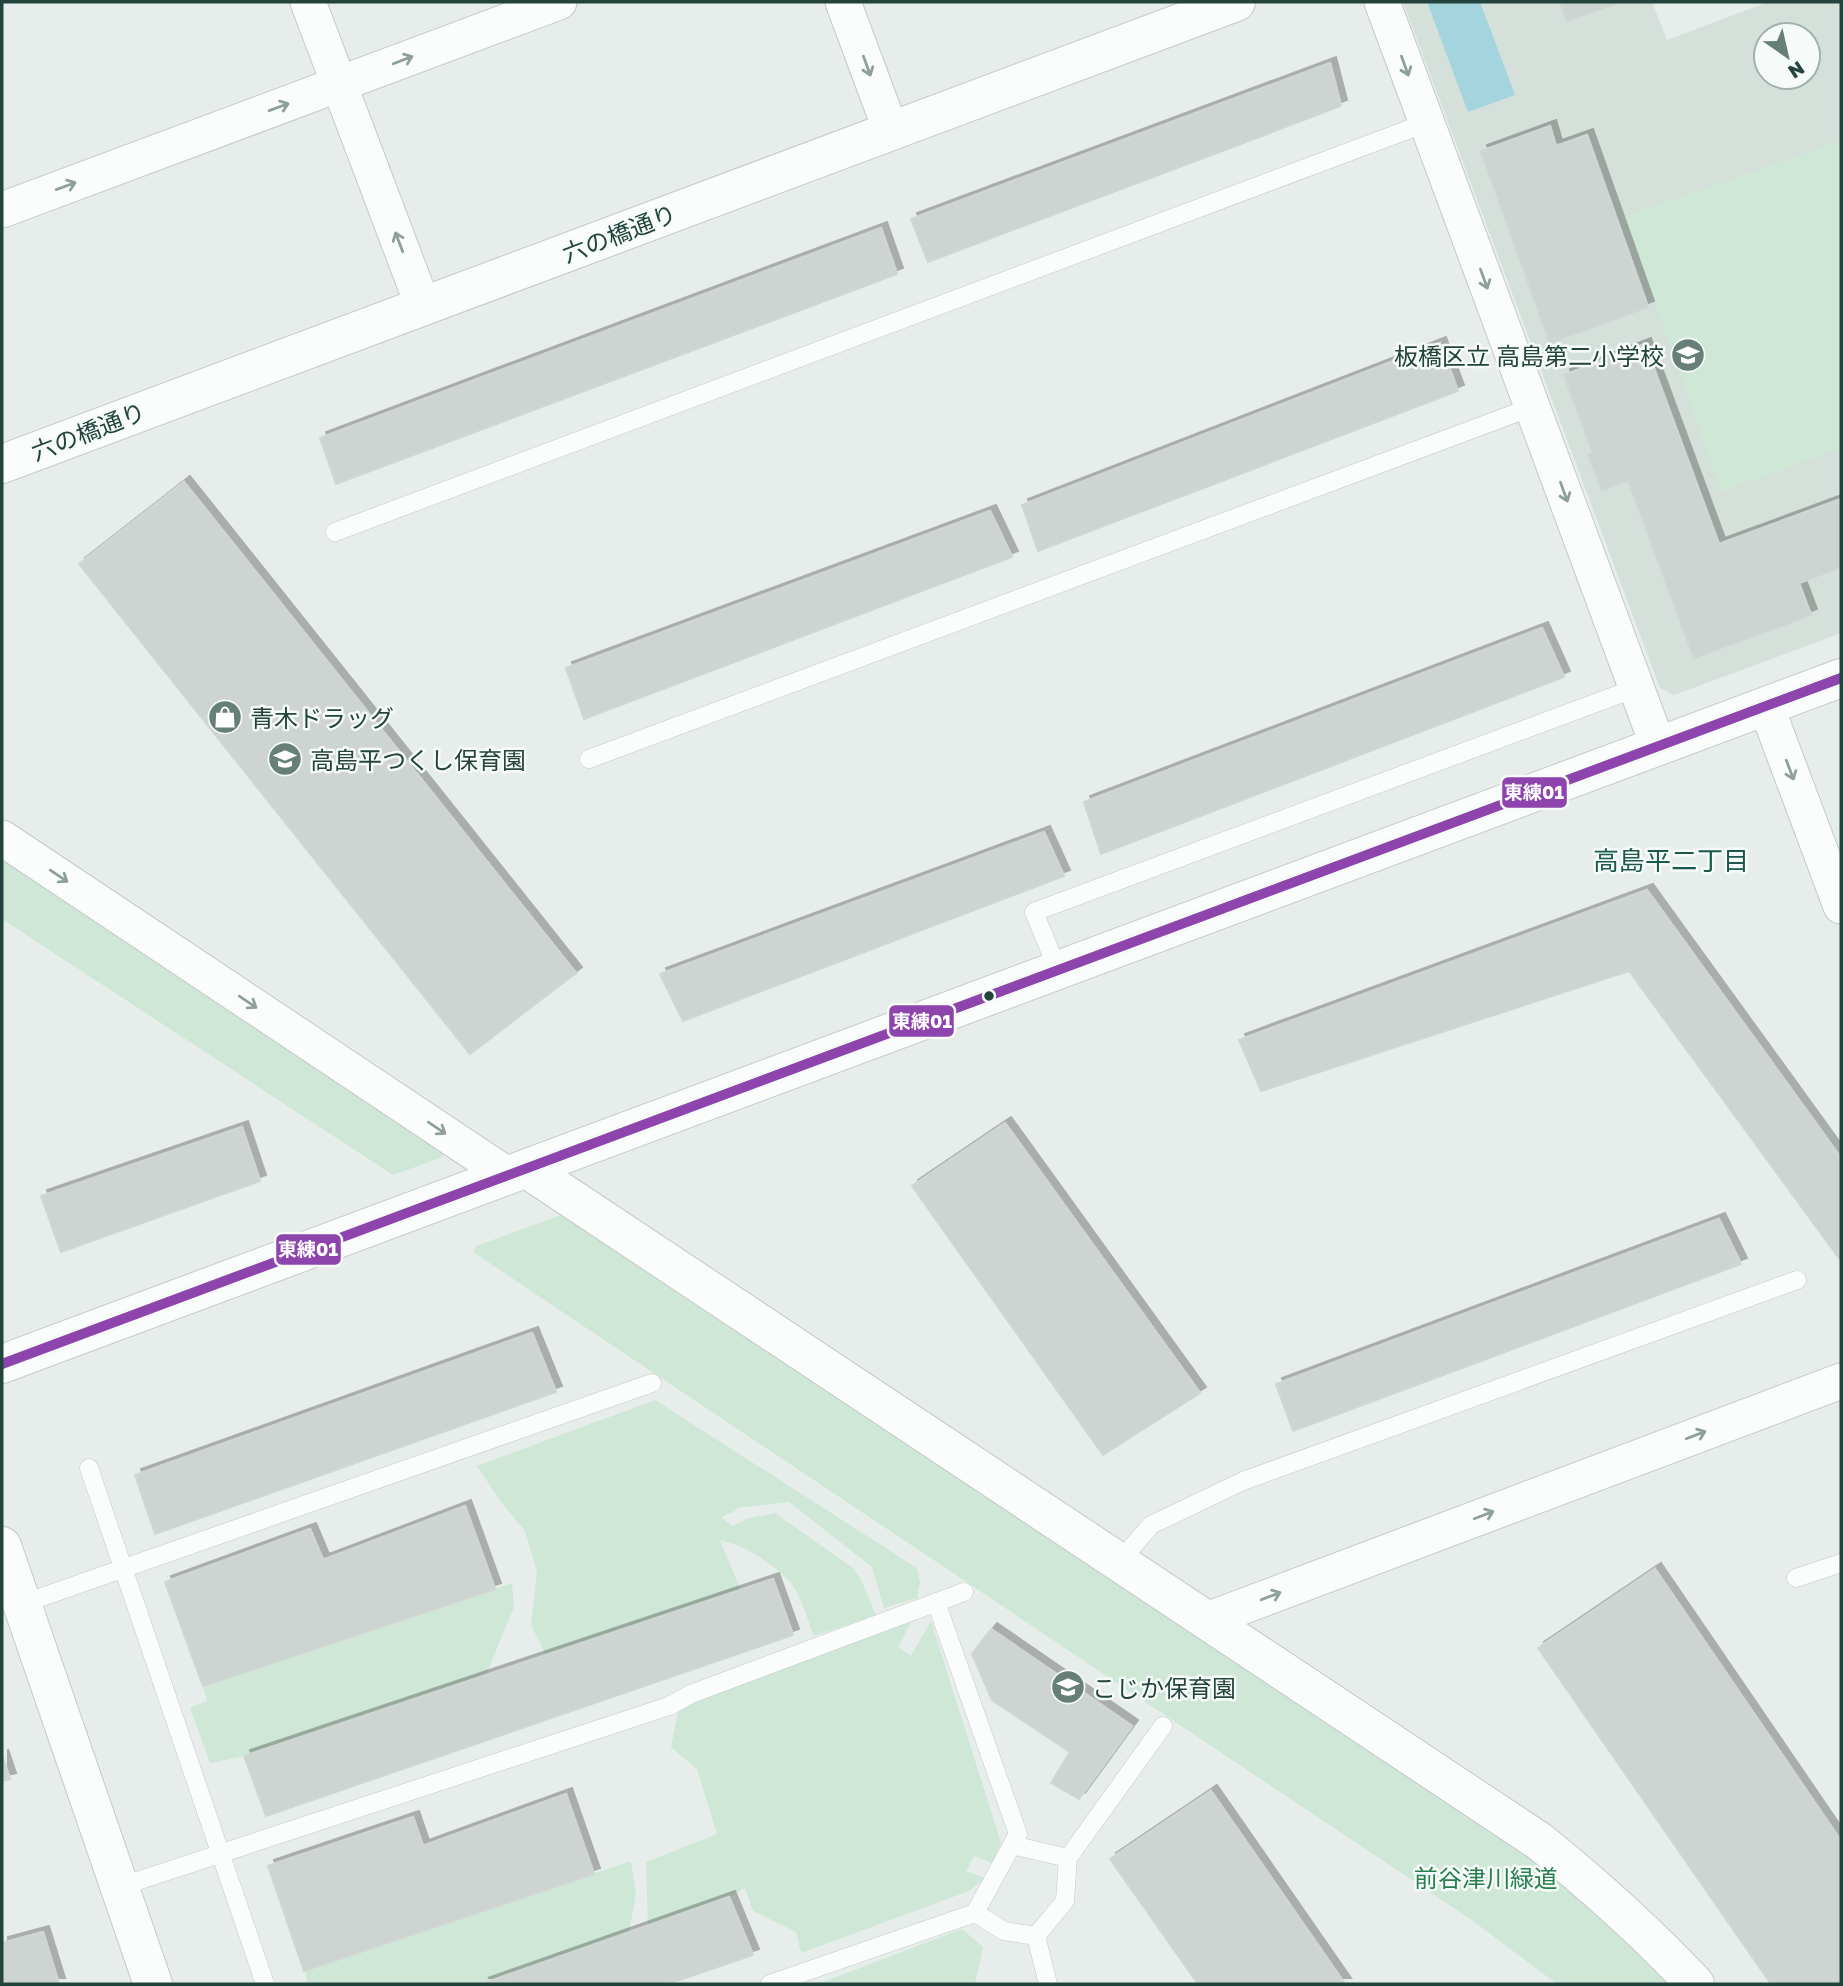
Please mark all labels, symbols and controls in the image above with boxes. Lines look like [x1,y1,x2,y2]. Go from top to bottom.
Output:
north arrow [1752,21,1822,91]
one-way arrow [392,53,414,66]
one-way arrow [862,54,874,76]
one-way arrow [1400,54,1413,76]
text: N [1784,57,1809,84]
one-way arrow [267,100,289,112]
one-way arrow [54,179,76,192]
street label: 六の橋通り [558,198,680,268]
one-way arrow [391,232,404,254]
one-way arrow [1479,268,1492,290]
school or university icon: 板橋区立 高島第二小学校 [1669,336,1707,374]
place label: 板橋区立 高島第二小学校 [1394,341,1664,370]
street label: 六の橋通り [27,396,149,466]
one-way arrow [1558,481,1571,503]
shop icon: 青木ドラッグ [206,698,244,736]
place label: 青木ドラッグ [250,703,394,732]
school or university icon: 高島平つくし保育園 [266,740,304,778]
place label: 高島平つくし保育園 [310,745,526,774]
one-way arrow [1785,758,1797,780]
line badge: 東練01 [1501,776,1568,809]
text: 東練01 [1504,780,1564,803]
district label: 高島平二丁目 [1593,845,1749,876]
one-way arrow [48,869,68,883]
unlabelled marker [982,989,996,1003]
one-way arrow [238,995,257,1009]
line badge: 東練01 [888,1004,955,1038]
text: 東練01 [892,1009,952,1032]
one-way arrow [427,1121,446,1135]
line badge: 東練01 [275,1233,342,1266]
text: 東練01 [278,1237,338,1260]
one-way arrow [1685,1428,1707,1441]
one-way arrow [1472,1508,1494,1521]
one-way arrow [1259,1588,1281,1601]
school or university icon: こじか保育園 [1049,1668,1087,1706]
place label: こじか保育園 [1092,1673,1236,1702]
park label: 前谷津川緑道 [1414,1863,1558,1892]

